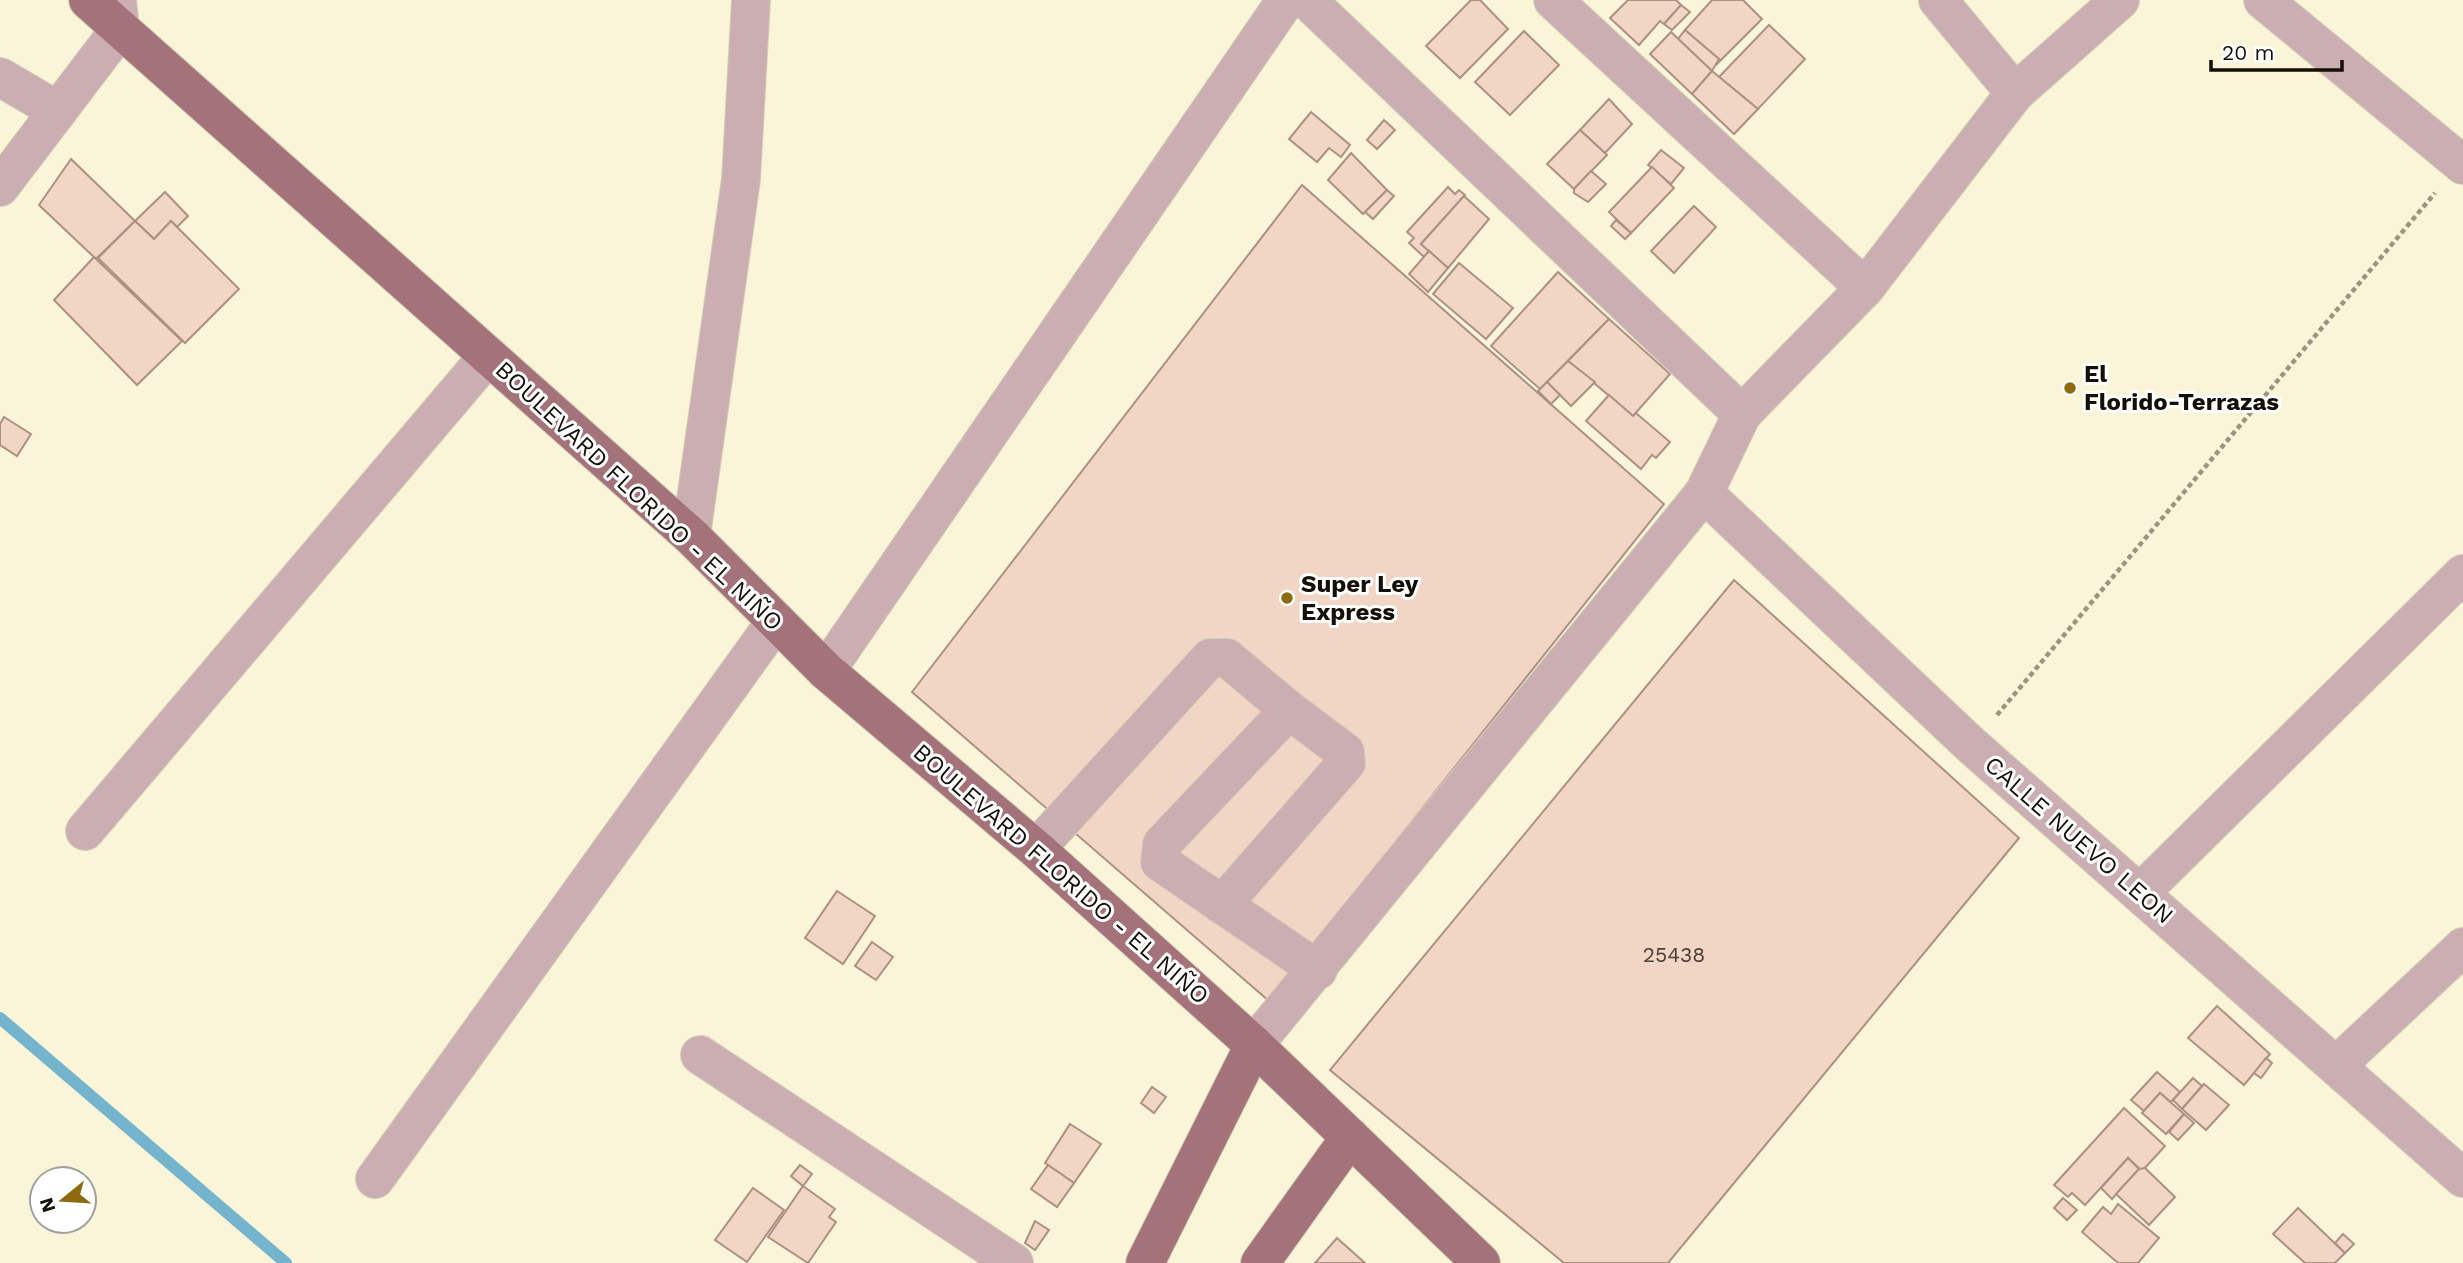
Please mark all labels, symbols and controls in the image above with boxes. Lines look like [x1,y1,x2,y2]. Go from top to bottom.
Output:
scale bar [2211,28,2342,72]
text: 20 m [2222,40,2274,65]
street label: BOULEVARD FLORIDO - EL NIÑO [490,355,788,637]
place label: El Florido-Terrazas [2084,360,2279,416]
marker: El Florido-Terrazas [2062,380,2078,396]
place label: Super Ley Express [1301,570,1419,626]
marker: Super Ley Express [1279,590,1295,606]
street label: BOULEVARD FLORIDO - EL NIÑO [907,738,1215,1010]
street label: CALLE NUEVO LEON [1979,751,2179,929]
house number: 25438 [1643,942,1705,967]
north arrow [28,1165,98,1235]
text: N [34,1195,60,1215]

